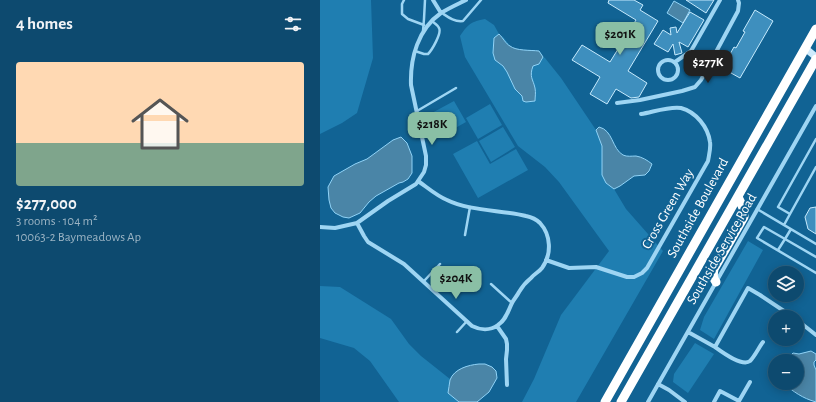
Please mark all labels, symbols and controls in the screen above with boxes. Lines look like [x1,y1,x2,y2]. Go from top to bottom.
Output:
icon: filters [282,13,304,35]
text: 4 homes [16,15,73,32]
pin: $201K [592,22,648,56]
text: $201K [604,28,636,41]
pin: $277K [680,50,736,84]
text: $277K [693,56,723,69]
icon: home [124,88,196,160]
pin: $218K [404,112,460,146]
text: $218K [417,118,447,131]
street label: Southside Boulevard [665,156,731,260]
street label: Cross Green Way [639,166,697,252]
street label: Southside Service Road [685,191,759,307]
text: $277,000 [16,195,77,212]
text: 3 rooms · 104 m² [16,215,97,228]
text: 10063-2 Baymeadows Ap [16,231,141,244]
pin: $204K [428,266,484,300]
map controls [768,266,804,390]
button: layers [768,266,804,302]
text: $204K [440,272,472,285]
button: + [768,310,804,346]
button: − [768,354,804,390]

